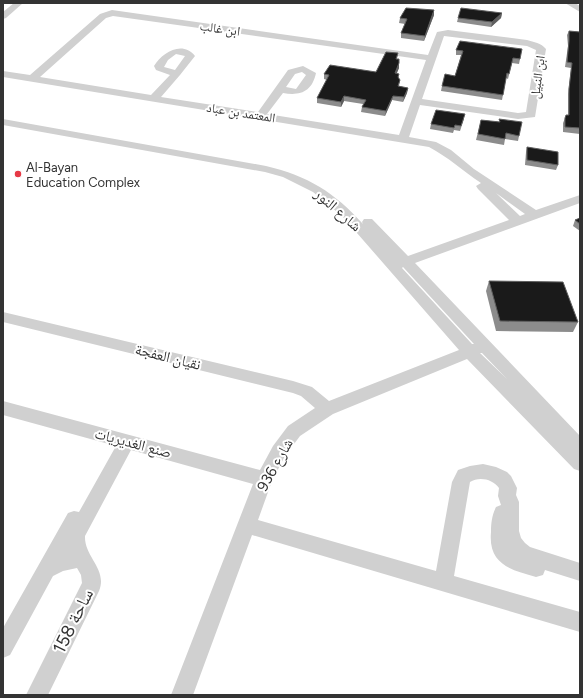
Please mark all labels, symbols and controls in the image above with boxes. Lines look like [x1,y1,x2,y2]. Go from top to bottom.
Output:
street label: ابن غالب [199,18,241,40]
street label: ابن النبيل [527,55,549,100]
street label: المعتمد بن عباد [205,100,276,126]
place label: Al-Bayan Education Complex [26,160,141,190]
marker: Al-Bayan Education Complex [13,169,23,179]
street label: شارع النور [309,184,365,236]
street label: نقيان العفجة [133,340,203,375]
street label: صنع الغديريات [92,424,173,463]
street label: شارع 936 [253,435,298,495]
street label: ساحة 158 [48,585,98,657]

